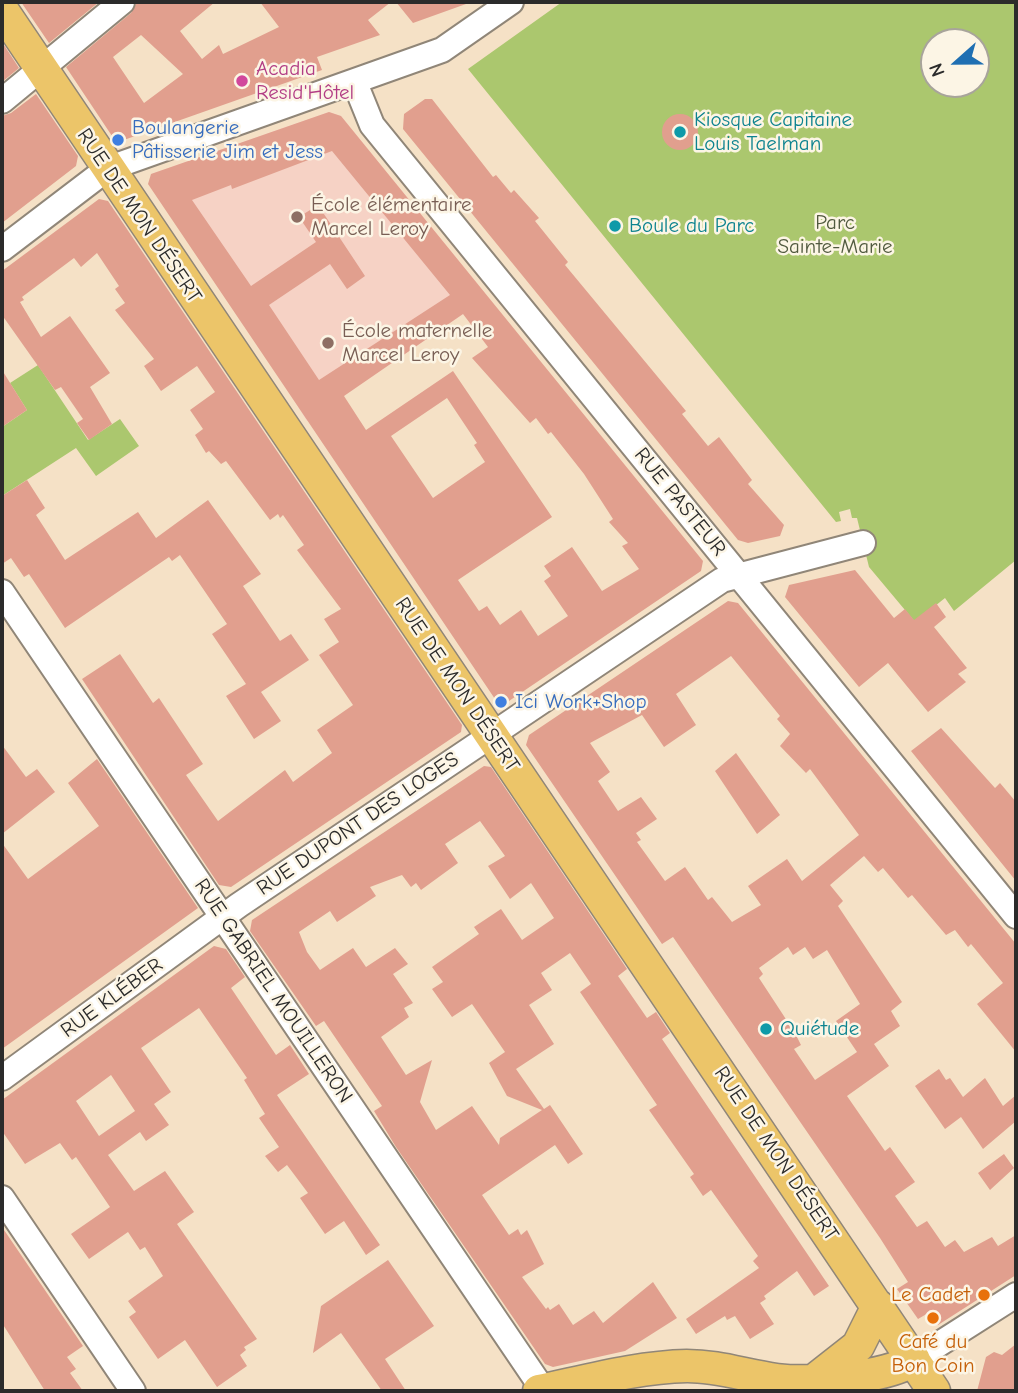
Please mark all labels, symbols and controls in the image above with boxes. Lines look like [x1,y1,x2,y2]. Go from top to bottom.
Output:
north arrow [920,28,990,98]
place label: Acadia Resid'Hôtel [256,56,354,106]
text: N [925,60,950,80]
marker: Acadia Resid'Hôtel [234,73,250,89]
place label: Kiosque Capitaine Louis Taelman [694,107,852,157]
place label: Boulangerie Pâtisserie Jim et Jess [132,115,323,165]
street label: RUE DE MON DÉSERT [71,124,207,308]
marker: Kiosque Capitaine Louis Taelman [672,124,688,140]
marker: Boulangerie Pâtisserie Jim et Jess [110,132,126,148]
place label: École élémentaire Marcel Leroy [311,192,472,242]
marker: École élémentaire Marcel Leroy [289,209,305,225]
park label: Parc Sainte-Marie [777,210,893,260]
place label: Boule du Parc [629,213,754,239]
marker: Boule du Parc [607,218,623,234]
place label: École maternelle Marcel Leroy [342,318,492,368]
marker: École maternelle Marcel Leroy [320,335,336,351]
street label: RUE PASTEUR [629,443,731,561]
street label: RUE DE MON DÉSERT [389,593,525,777]
place label: Ici Work+Shop [515,689,647,715]
marker: Ici Work+Shop [493,694,509,710]
street label: RUE DUPONT DES LOGES [252,747,464,901]
street label: RUE GABRIEL MOUILLERON [188,874,358,1108]
street label: RUE KLÉBER [56,953,168,1043]
place label: Quiétude [780,1016,859,1042]
marker: Quiétude [758,1021,774,1037]
street label: RUE DE MON DÉSERT [708,1062,844,1246]
place label: Le Cadet [891,1282,970,1308]
marker: Le Cadet [976,1287,992,1303]
marker: Café du Bon Coin [925,1310,941,1326]
place label: Café du Bon Coin [891,1329,975,1379]

